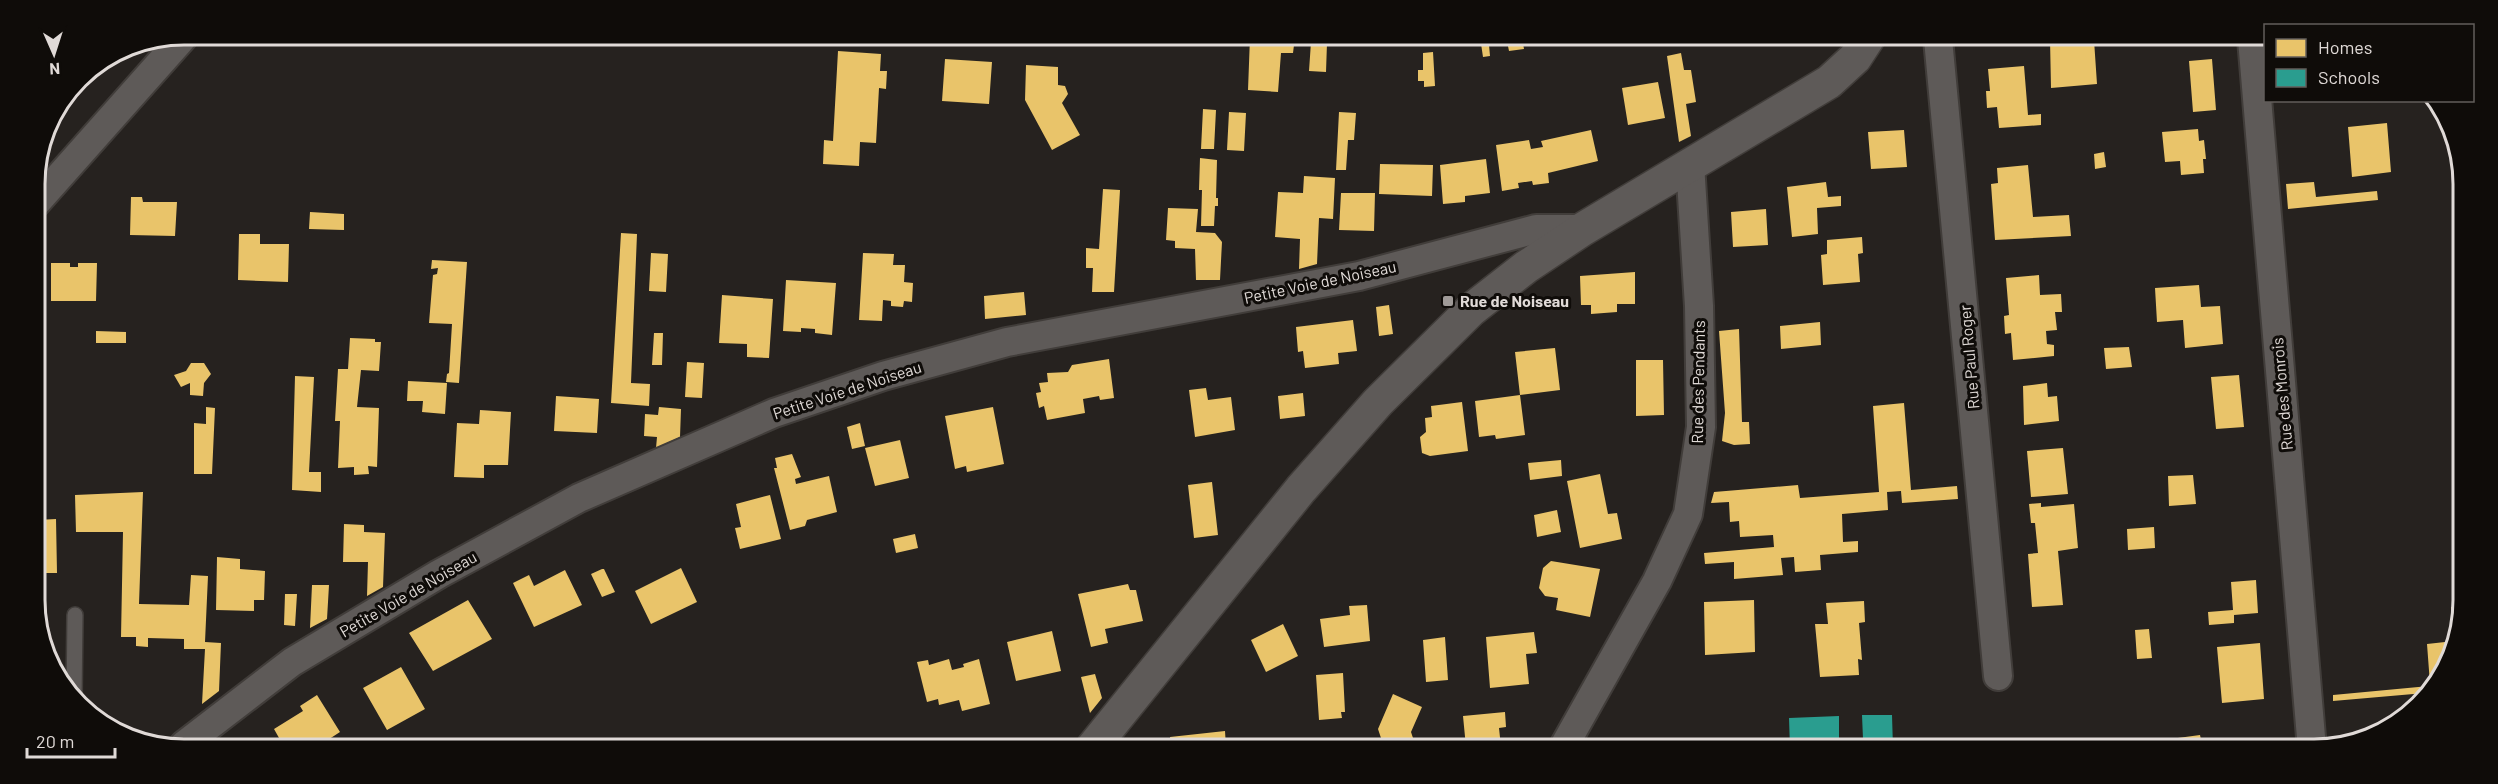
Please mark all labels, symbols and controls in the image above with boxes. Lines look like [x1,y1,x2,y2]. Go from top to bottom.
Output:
north arrow [24,24,84,84]
legend [2264,24,2474,102]
text: Homes [2318,36,2372,58]
text: N [49,60,61,79]
text: Schools [2318,66,2380,88]
street label: Petite Voie de Noiseau [1242,256,1398,307]
place label: Rue de Noiseau [1460,291,1569,310]
marker: Rue de Noiseau [1441,294,1455,308]
street label: Rue Paul Roger [1954,304,1983,410]
street label: Rue des Pendants [1687,320,1708,444]
street label: Rue des Monrois [2267,337,2296,451]
street label: Petite Voie de Noiseau [770,357,923,423]
street label: Petite Voie de Noiseau [336,547,480,641]
scale bar [27,721,116,759]
text: 20 m [36,730,74,752]

